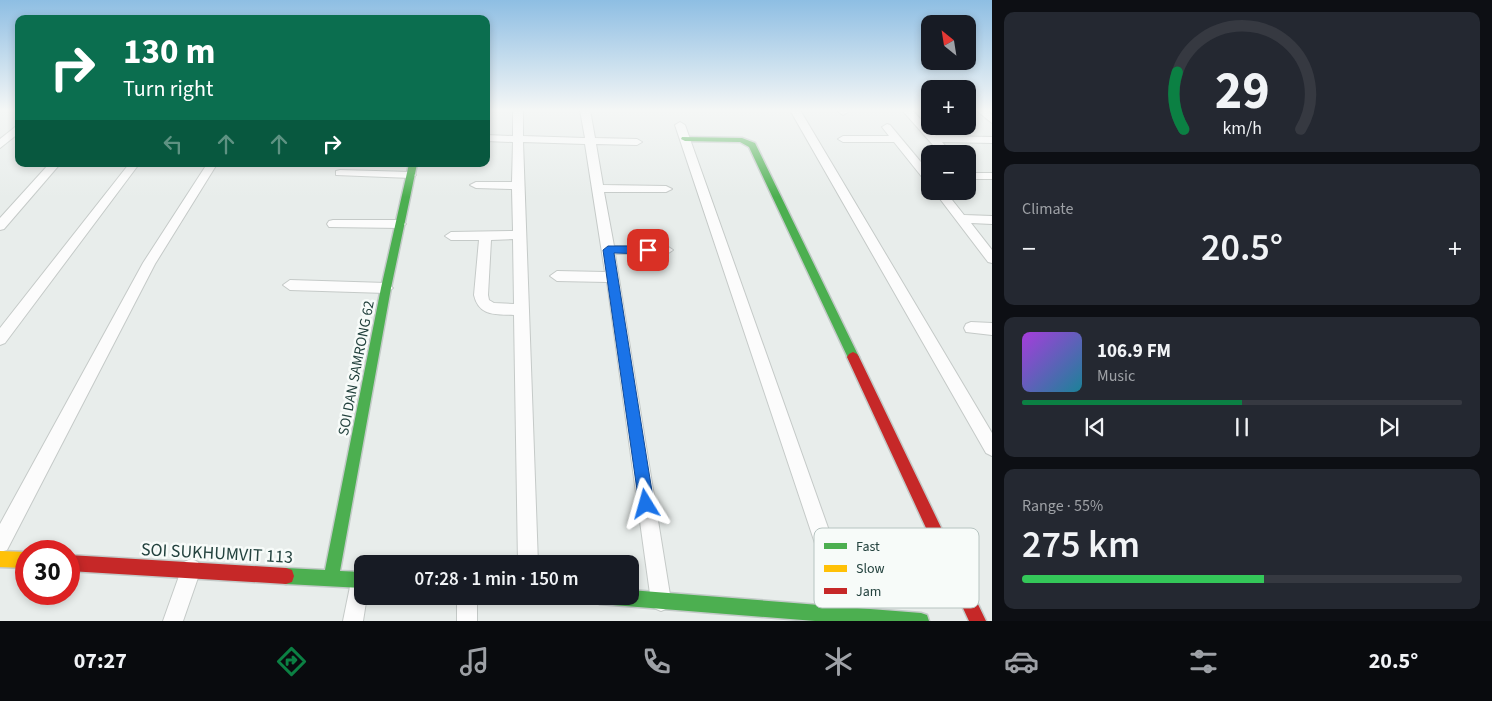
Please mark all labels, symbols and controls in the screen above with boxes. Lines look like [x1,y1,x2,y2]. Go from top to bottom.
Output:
north arrow [921,15,976,70]
map controls [921,15,976,200]
text: 130 m [123,27,215,77]
icon: right [40,35,105,100]
text: 29 [1215,55,1269,129]
text: Turn right [123,73,213,105]
button: + [921,80,976,135]
text: km/h [1222,116,1262,141]
icon: left [159,130,187,158]
icon: ahead [212,130,240,158]
icon: ahead [265,130,293,158]
icon: right [318,130,346,158]
button: − [921,145,976,200]
text: Climate [1022,198,1073,220]
text: 20.5° [1201,221,1283,275]
pin [627,229,669,271]
text: − [1022,229,1036,269]
text: + [1448,229,1462,269]
icon: arrive [634,236,662,264]
street label: SOI DAN SAMRONG 62 [333,299,380,437]
text: 106.9 FM [1097,338,1171,365]
text: Music [1097,365,1135,387]
icon: previous [1081,413,1109,441]
icon: pause [1228,413,1256,441]
icon: next [1375,413,1403,441]
position arrow [619,477,671,529]
text: Range · 55% [1022,495,1103,517]
text: 275 km [1022,518,1140,572]
legend [814,528,979,608]
street label: SOI SUKHUMVIT 113 [140,537,294,570]
text: Fast [856,537,880,557]
speed limit sign: 30 [15,540,80,605]
text: Slow [856,559,885,579]
text: 07:28 · 1 min · 150 m [414,566,579,593]
text: Jam [856,582,881,602]
icon: directions [274,644,309,679]
icon: music [457,644,492,679]
icon: phone [639,644,674,679]
icon: climate [821,644,856,679]
icon: car [1004,644,1039,679]
icon: filters [1186,644,1221,679]
text: 07:27 [74,645,127,677]
text: 20.5° [1369,645,1418,677]

